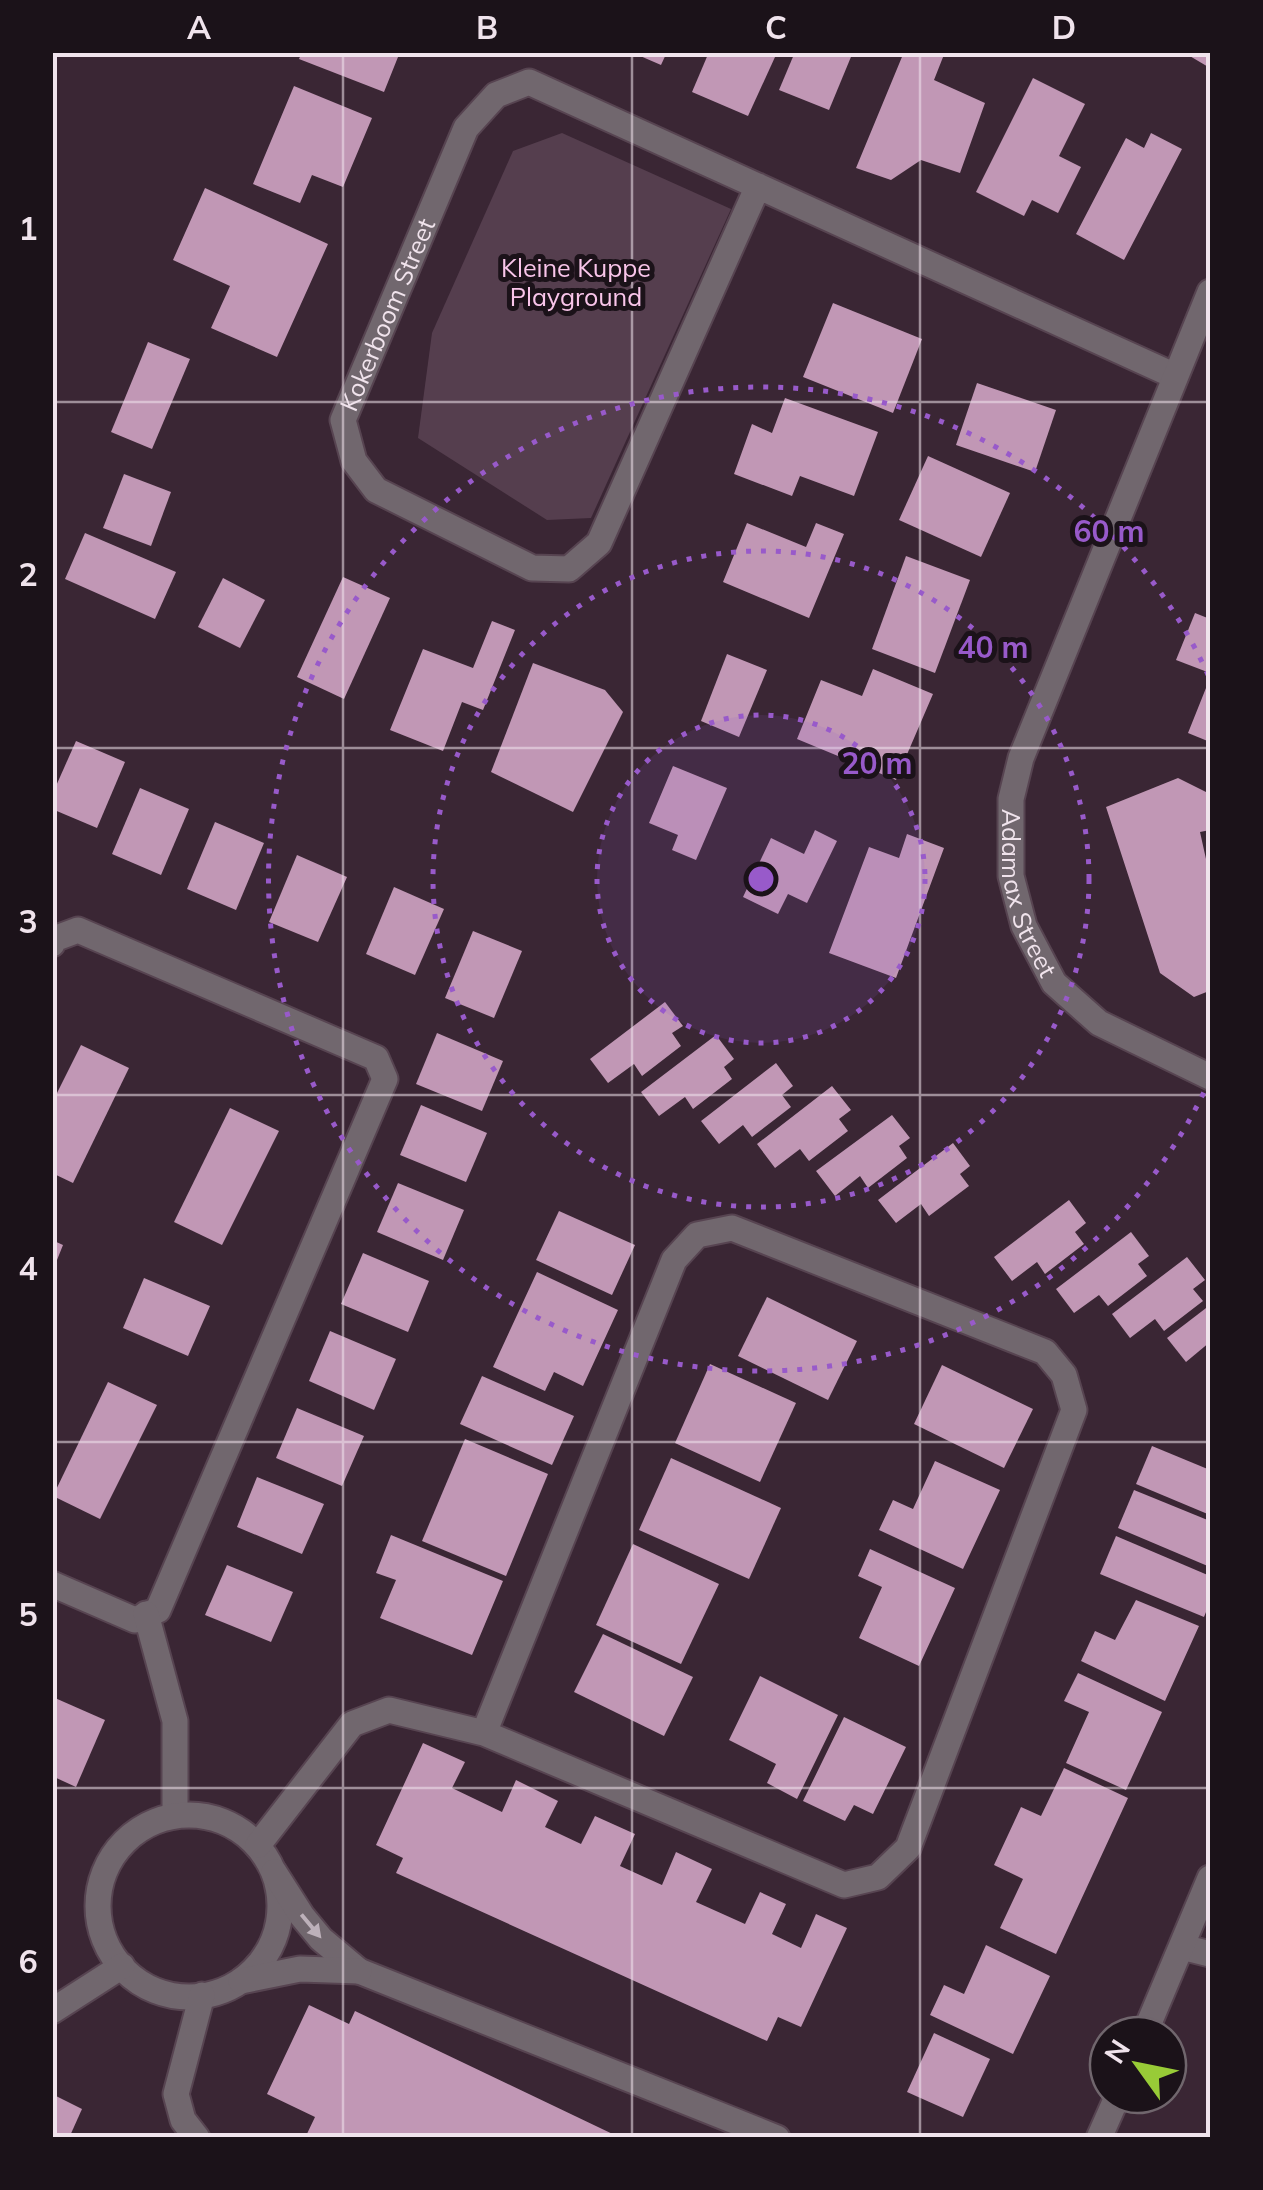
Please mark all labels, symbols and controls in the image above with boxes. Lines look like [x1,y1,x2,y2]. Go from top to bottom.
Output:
text: A [187,7,211,47]
text: B [476,7,498,47]
text: C [765,7,787,47]
text: D [1052,7,1076,47]
text: 1 [18,208,38,248]
street label: Kokerboom Street [333,213,441,416]
park label: Kleine Kuppe Playground [501,252,651,312]
text: 60 m [1073,512,1145,550]
text: 2 [18,554,38,594]
text: 40 m [957,628,1029,666]
text: 20 m [841,744,913,782]
street label: Adamax Street [996,809,1064,982]
centre of rings [743,861,779,897]
text: 3 [18,901,38,941]
text: 4 [18,1248,38,1288]
text: 5 [18,1594,38,1634]
one-way arrow [300,1913,321,1938]
text: 6 [18,1941,38,1981]
north arrow [1088,2015,1188,2115]
text: N [1096,2033,1137,2070]

